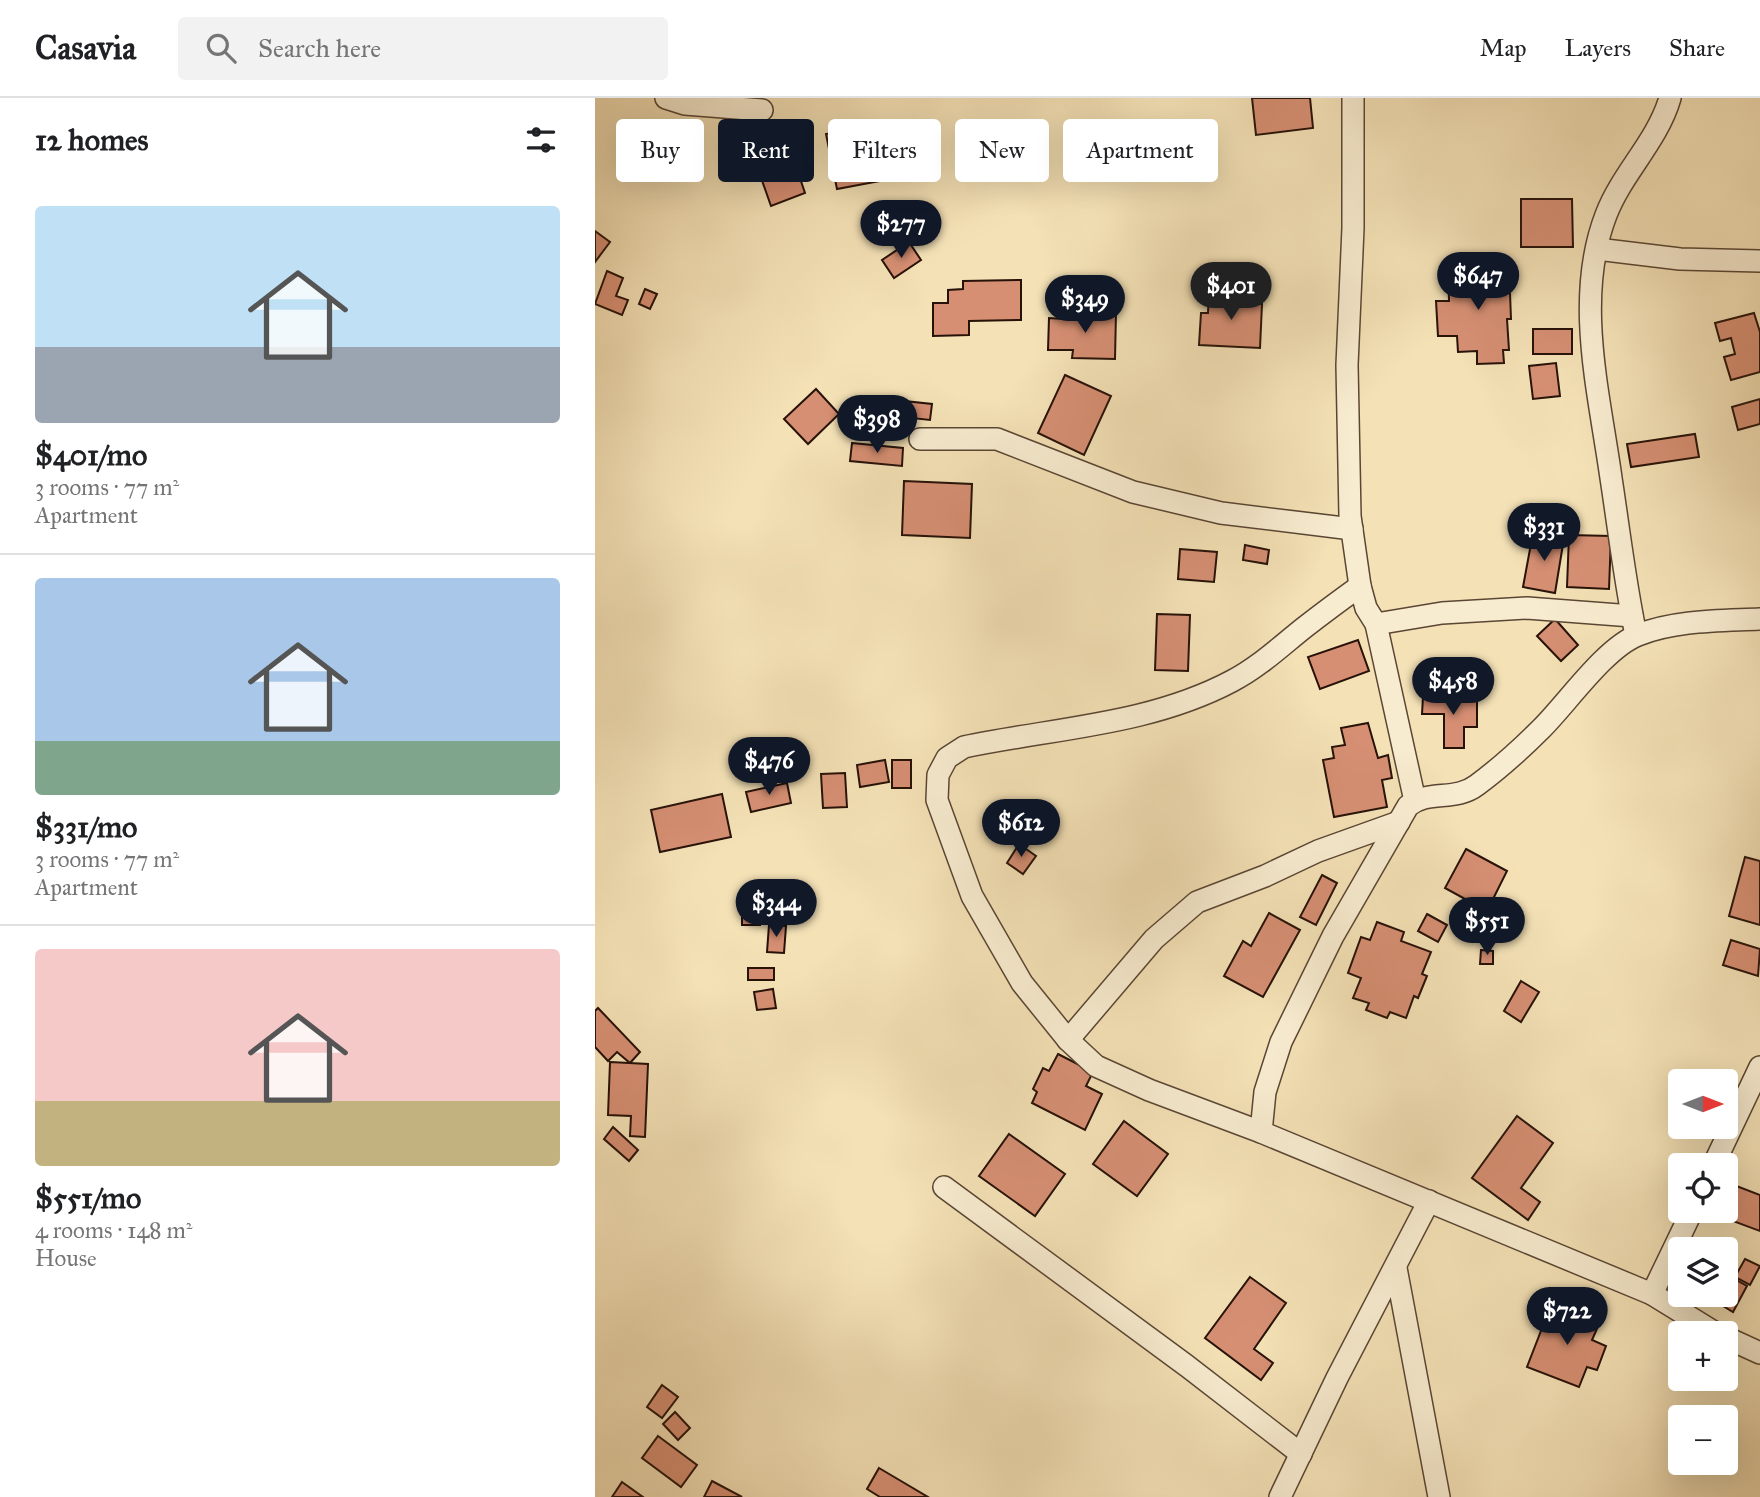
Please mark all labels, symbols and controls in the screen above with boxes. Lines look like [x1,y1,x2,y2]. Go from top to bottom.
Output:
search box [178,17,668,80]
text: Casavia [35,28,136,68]
icon: search [202,29,240,67]
text: Search here [258,32,381,64]
text: Map [1480,33,1527,63]
text: Layers [1565,33,1631,63]
text: Share [1669,33,1725,63]
chip: Buy [616,119,704,182]
chip: Rent [718,119,814,182]
chip: Filters [828,119,941,182]
chip: New [955,119,1049,182]
chip: Apartment [1063,119,1218,182]
icon: filters [522,121,560,159]
text: 12 homes [35,122,148,158]
pin: $277 [860,200,942,260]
text: $277 [876,209,926,237]
icon: home [235,252,361,378]
pin: $647 [1437,252,1519,312]
text: $647 [1453,261,1503,289]
pin: $401 [1190,262,1272,322]
text: $401 [1207,271,1255,299]
pin: $349 [1044,275,1126,335]
text: $349 [1061,284,1109,312]
pin: $398 [836,396,918,455]
text: $398 [853,404,901,432]
text: $401/mo [35,437,147,473]
text: 3 rooms · 77 m² [35,473,179,501]
text: Apartment [35,501,138,529]
pin: $331 [1503,504,1585,563]
text: $331 [1523,512,1565,540]
icon: home [235,624,361,750]
pin: $458 [1412,658,1494,717]
text: $458 [1428,666,1478,694]
pin: $476 [728,738,810,797]
text: $476 [744,746,794,774]
pin: $612 [980,800,1062,859]
text: $612 [998,808,1044,836]
text: $331/mo [35,809,137,845]
text: 3 rooms · 77 m² [35,845,179,873]
text: Apartment [35,873,138,901]
pin: $344 [735,880,817,939]
text: $344 [752,888,800,916]
pin: $551 [1446,898,1528,957]
text: $551 [1465,906,1509,934]
icon: home [235,995,361,1121]
north arrow [1668,1069,1738,1139]
map controls [1668,1069,1738,1475]
button: locate [1668,1153,1738,1223]
text: $551/mo [35,1180,141,1216]
text: 4 rooms · 148 m² [35,1216,192,1244]
button: layers [1668,1237,1738,1307]
text: House [35,1244,97,1272]
pin: $722 [1526,1288,1608,1347]
text: $722 [1543,1296,1591,1324]
button: + [1668,1321,1738,1391]
button: − [1668,1405,1738,1475]

